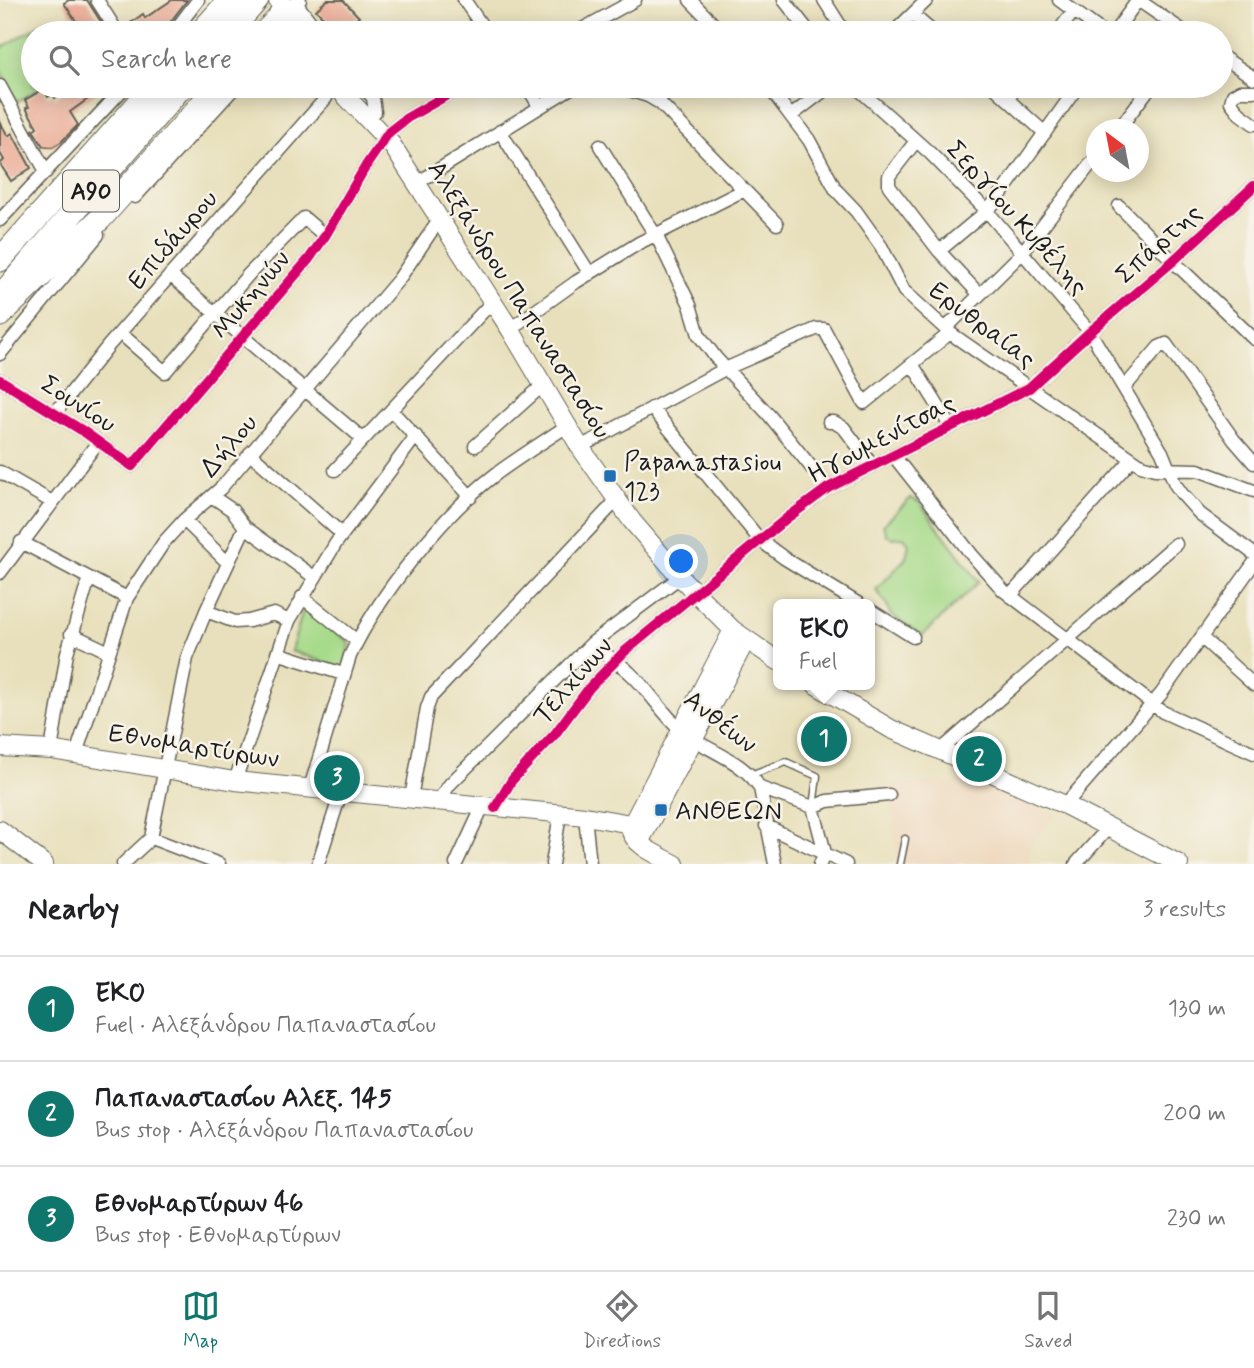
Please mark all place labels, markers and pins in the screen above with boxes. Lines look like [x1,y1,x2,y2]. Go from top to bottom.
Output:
place label: Papanastasiou 123 [624,446,781,510]
marker: Papanastasiou 123 [602,468,618,484]
pin: 1 [801,713,847,765]
pin: 2 [956,733,1002,785]
pin: 3 [314,752,360,804]
place label: ΑΝΘΕΩΝ [675,795,782,829]
marker: ΑΝΘΕΩΝ [653,802,669,818]

